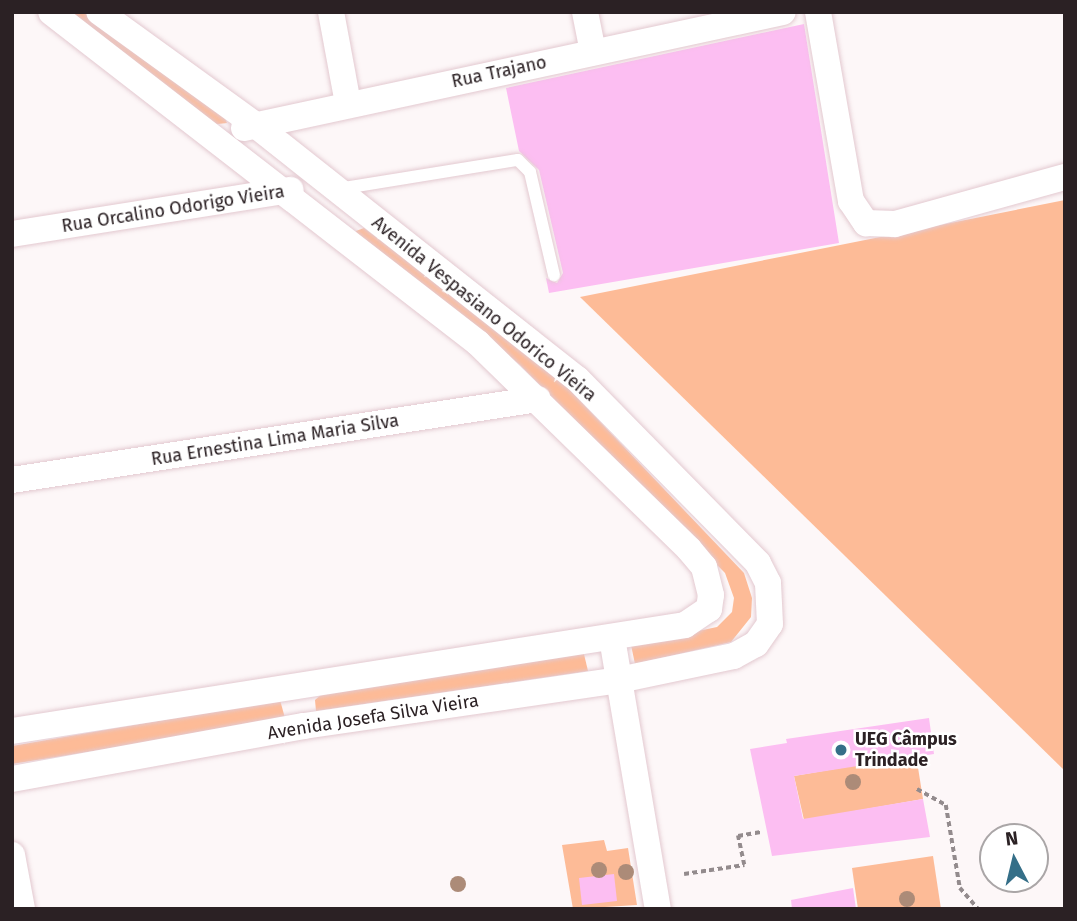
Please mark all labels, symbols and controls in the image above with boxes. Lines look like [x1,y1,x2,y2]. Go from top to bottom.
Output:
street label: Rua Trajano [450,51,548,93]
street label: Rua Orcalino Odorigo Vieira [60,181,286,237]
street label: Avenida Vespasiano Odorico Vieira [368,212,600,406]
street label: Rua Ernestina Lima Maria Silva [150,410,400,470]
street label: Avenida Josefa Silva Vieira [266,690,480,744]
place label: UEG Câmpus Trindade [855,729,957,772]
marker: UEG Câmpus Trindade [833,742,849,758]
north arrow [979,823,1049,893]
text: N [1004,826,1019,851]

